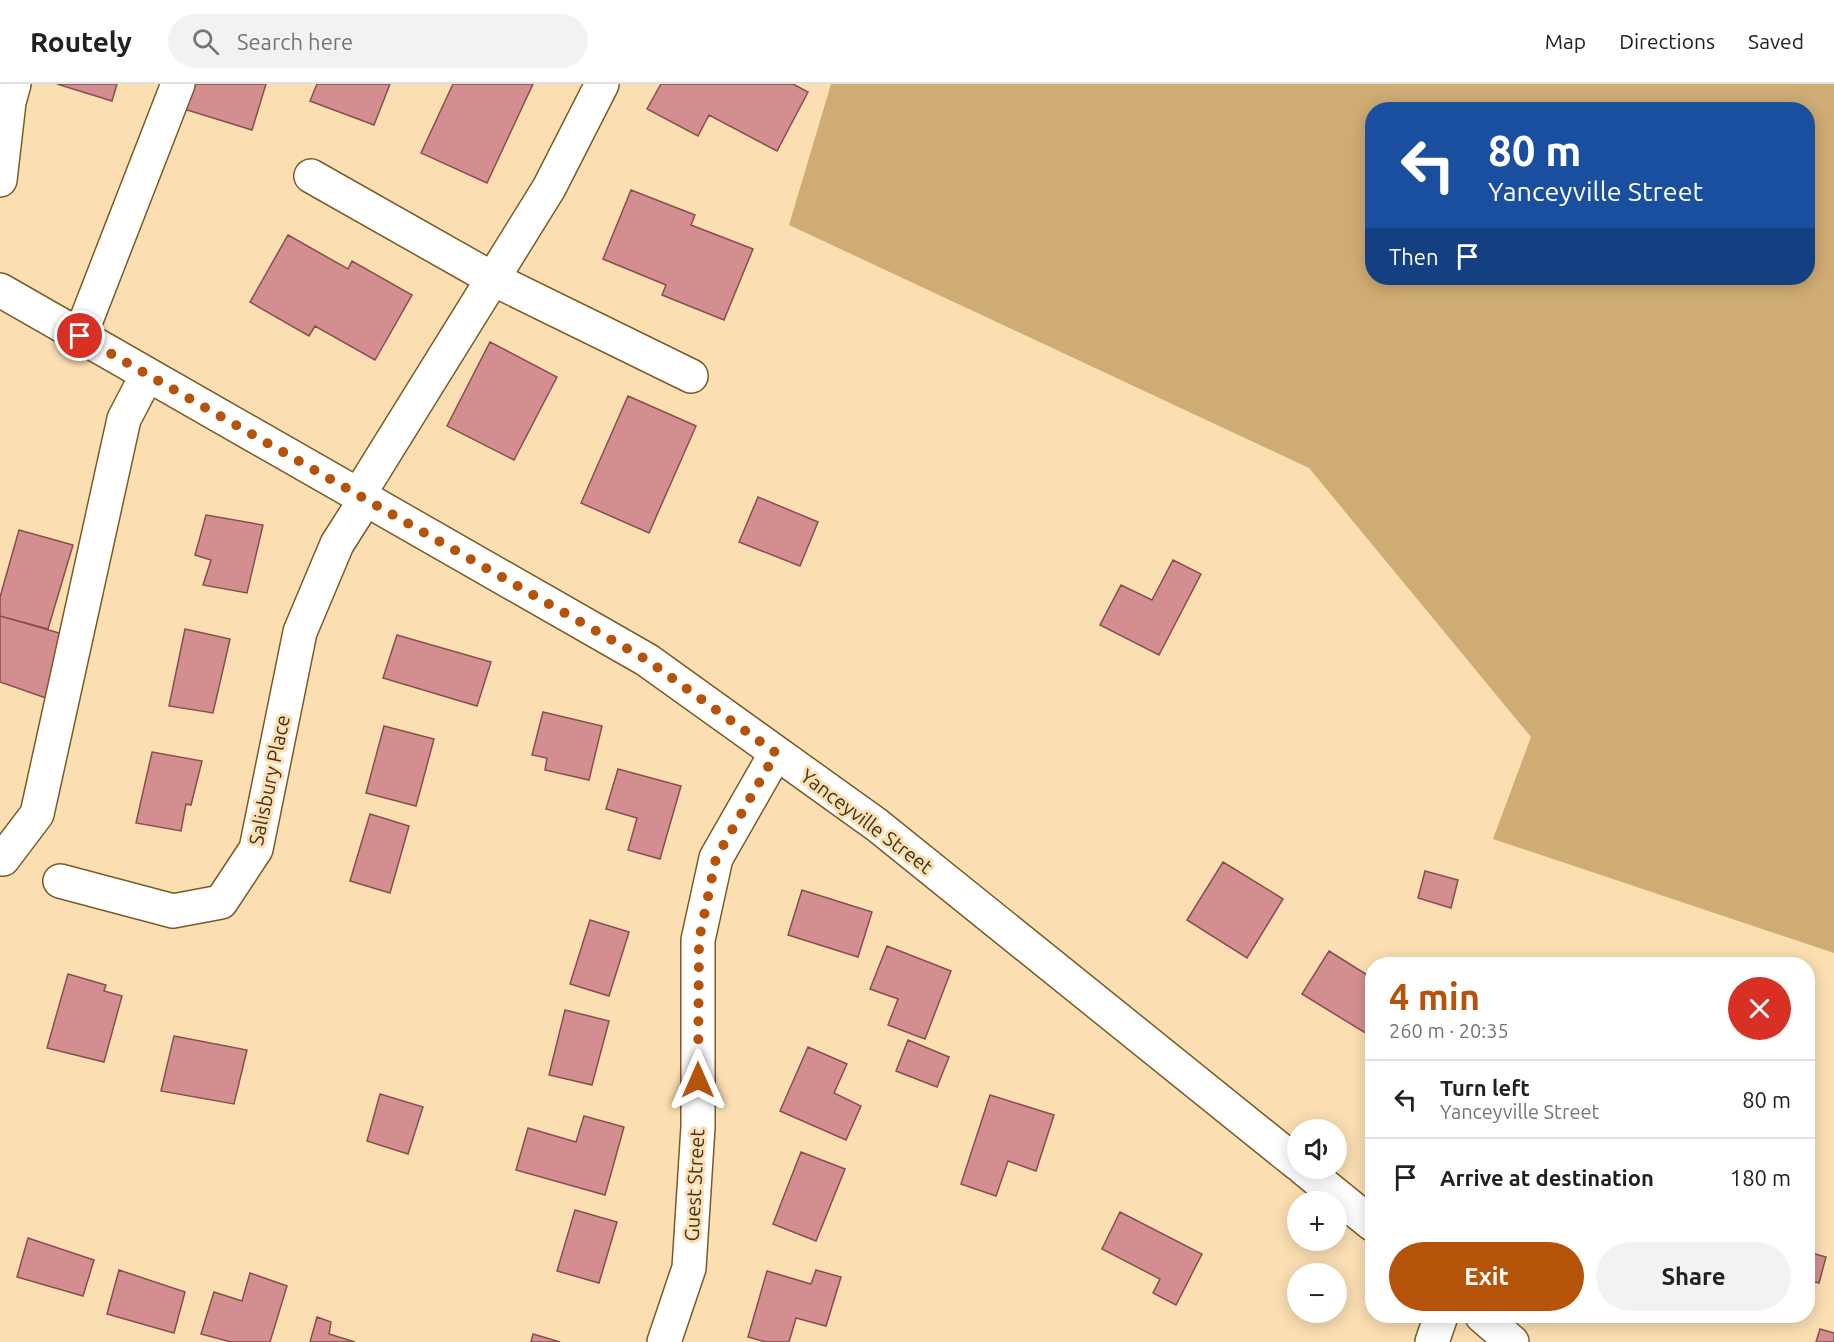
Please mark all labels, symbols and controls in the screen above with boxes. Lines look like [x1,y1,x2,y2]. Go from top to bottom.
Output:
search box [168,14,588,68]
icon: search [189,25,222,58]
text: Routely [30,26,132,57]
text: Search here [237,29,353,54]
text: Map [1545,29,1586,53]
text: Directions [1619,29,1715,53]
text: Saved [1748,29,1804,53]
icon: left [1389,126,1467,204]
text: 80 m [1488,127,1582,174]
text: Yanceyville Street [1488,176,1703,206]
icon: arrive [1451,240,1484,273]
text: Then [1389,244,1439,269]
pin [54,310,105,361]
icon: arrive [63,319,96,352]
street label: Salisbury Place [244,713,294,847]
street label: Yanceyville Street [796,764,938,878]
text: 4 min [1389,976,1480,1017]
button: close [1728,977,1791,1040]
text: 260 m · 20:35 [1389,1019,1509,1042]
position arrow [666,1048,730,1112]
text: Turn left [1440,1075,1530,1100]
icon: left [1389,1083,1422,1116]
text: 80 m [1742,1087,1791,1112]
text: Yanceyville Street [1440,1100,1599,1123]
map controls [1287,1119,1347,1323]
button: sound [1287,1119,1347,1179]
street label: Guest Street [680,1128,708,1242]
icon: arrive [1389,1161,1422,1194]
text: Arrive at destination [1440,1165,1654,1190]
text: 180 m [1730,1165,1791,1190]
button: + [1287,1191,1347,1251]
button: Exit [1389,1242,1584,1311]
button: Share [1596,1242,1791,1311]
button: − [1287,1263,1347,1323]

